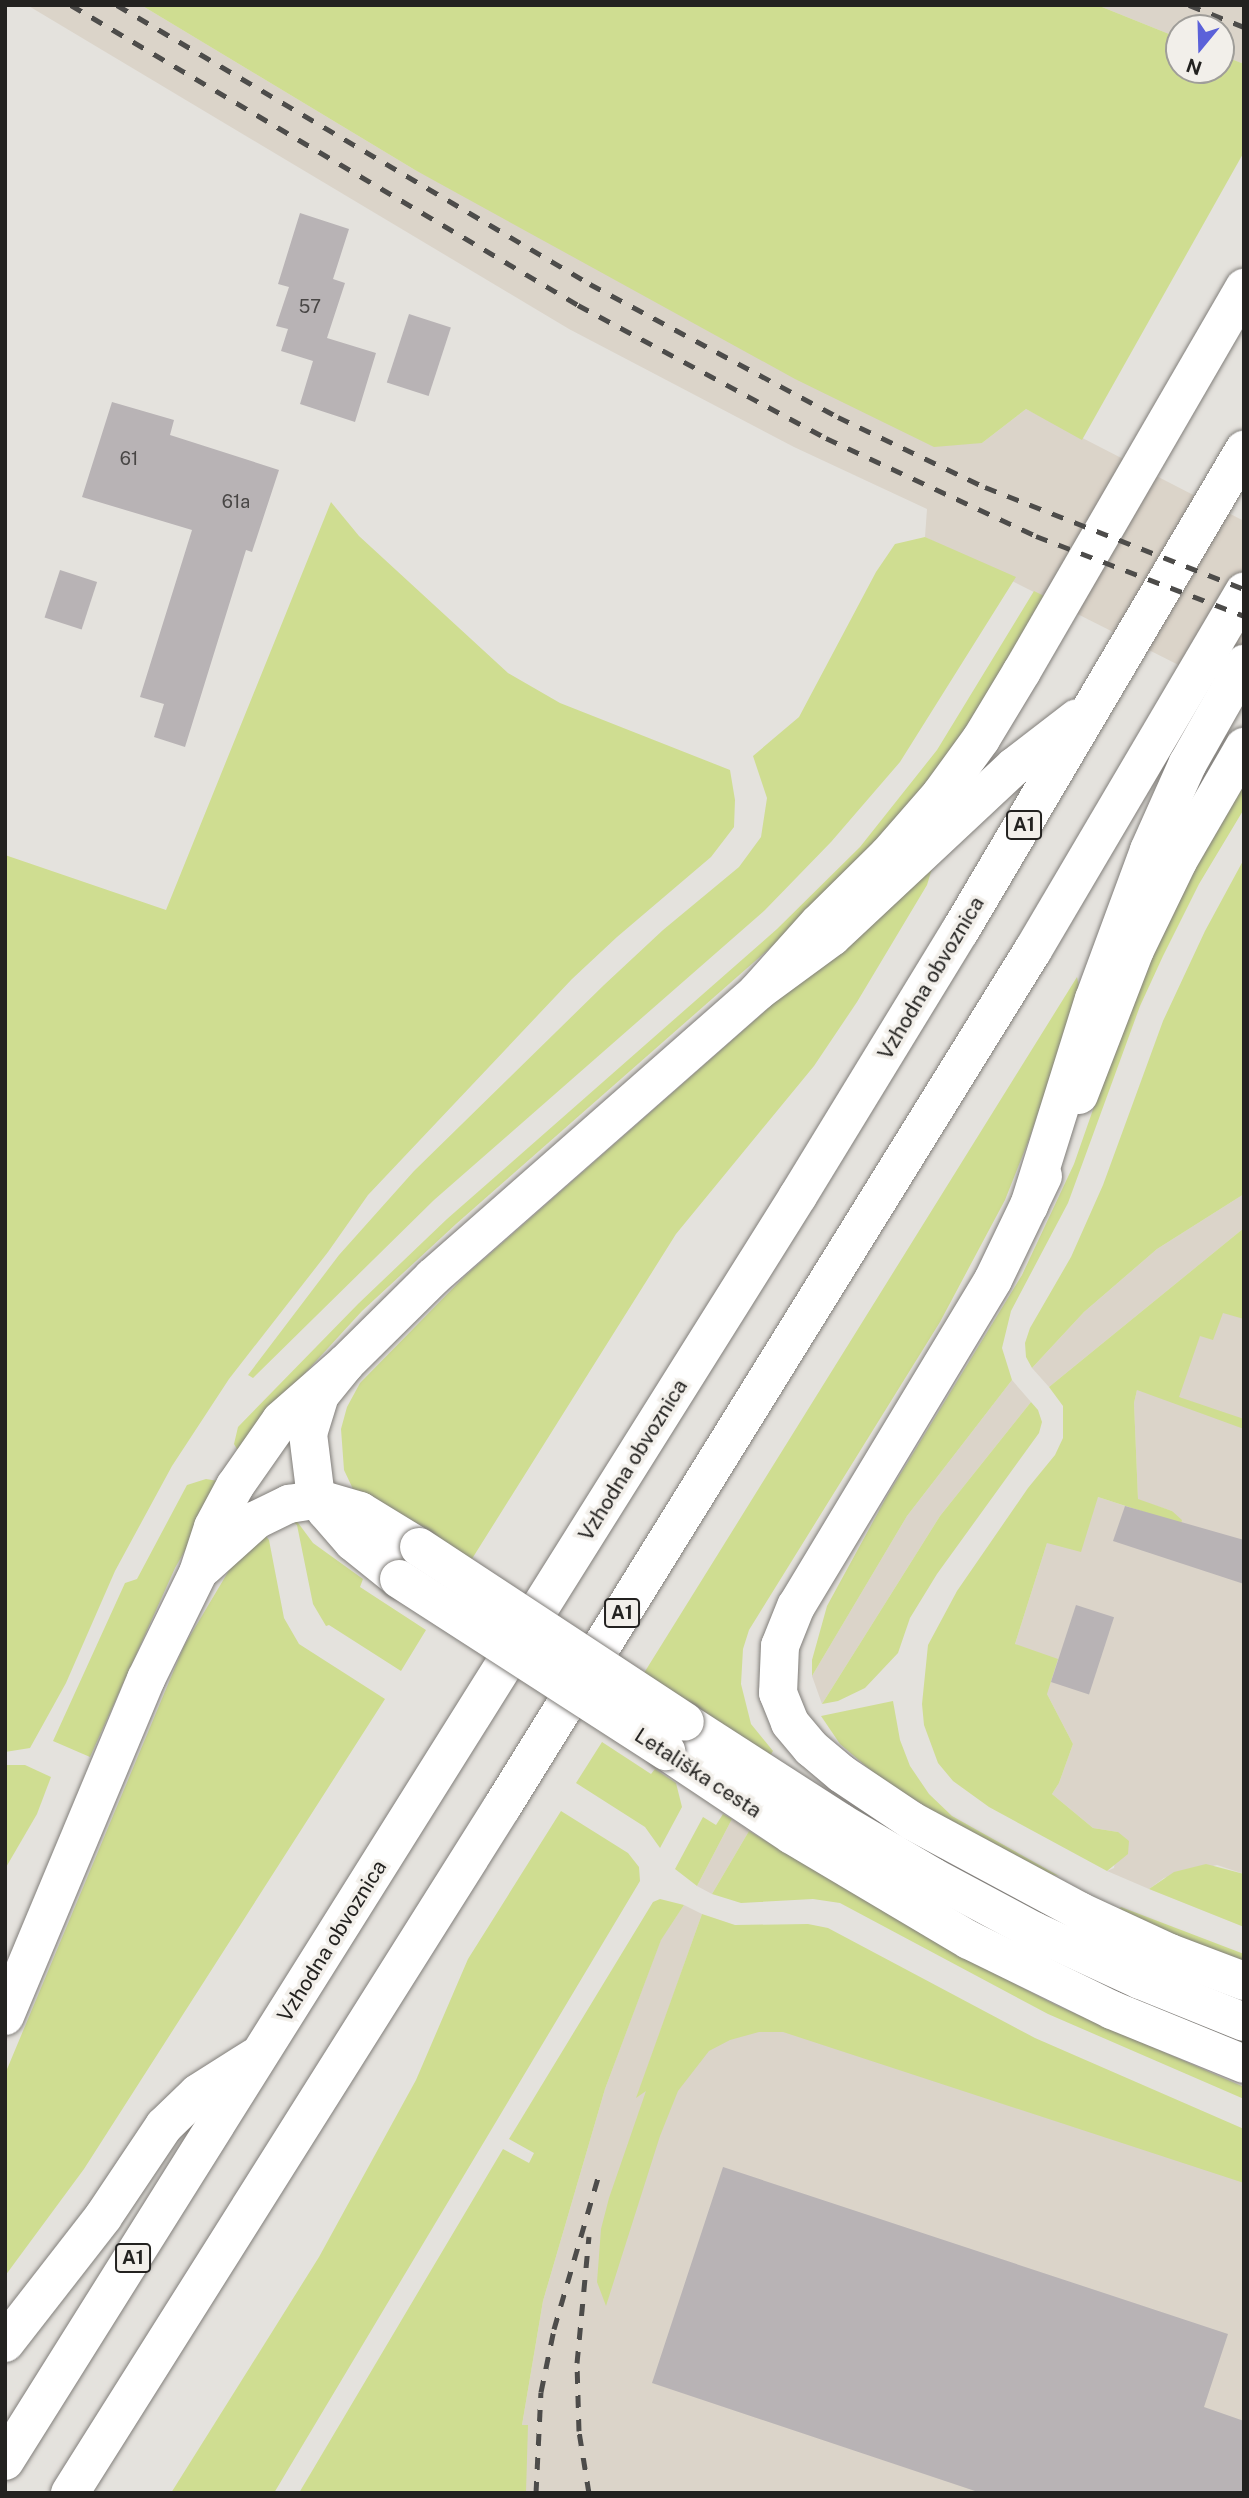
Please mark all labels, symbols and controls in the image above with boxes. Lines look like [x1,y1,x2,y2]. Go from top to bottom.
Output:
north arrow [1165,14,1235,84]
text: N [1183,54,1204,80]
house number: 57 [299,296,321,318]
house number: 61 [120,448,138,470]
house number: 61a [222,491,250,513]
road number: A1 [1005,810,1043,840]
street label: Vzhodna obvoznica [872,892,990,1064]
street label: Vzhodna obvoznica [573,1374,693,1546]
road number: A1 [603,1597,641,1628]
street label: Letališka cesta [630,1723,766,1823]
street label: Vzhodna obvoznica [272,1855,392,2027]
road number: A1 [114,2242,152,2274]

